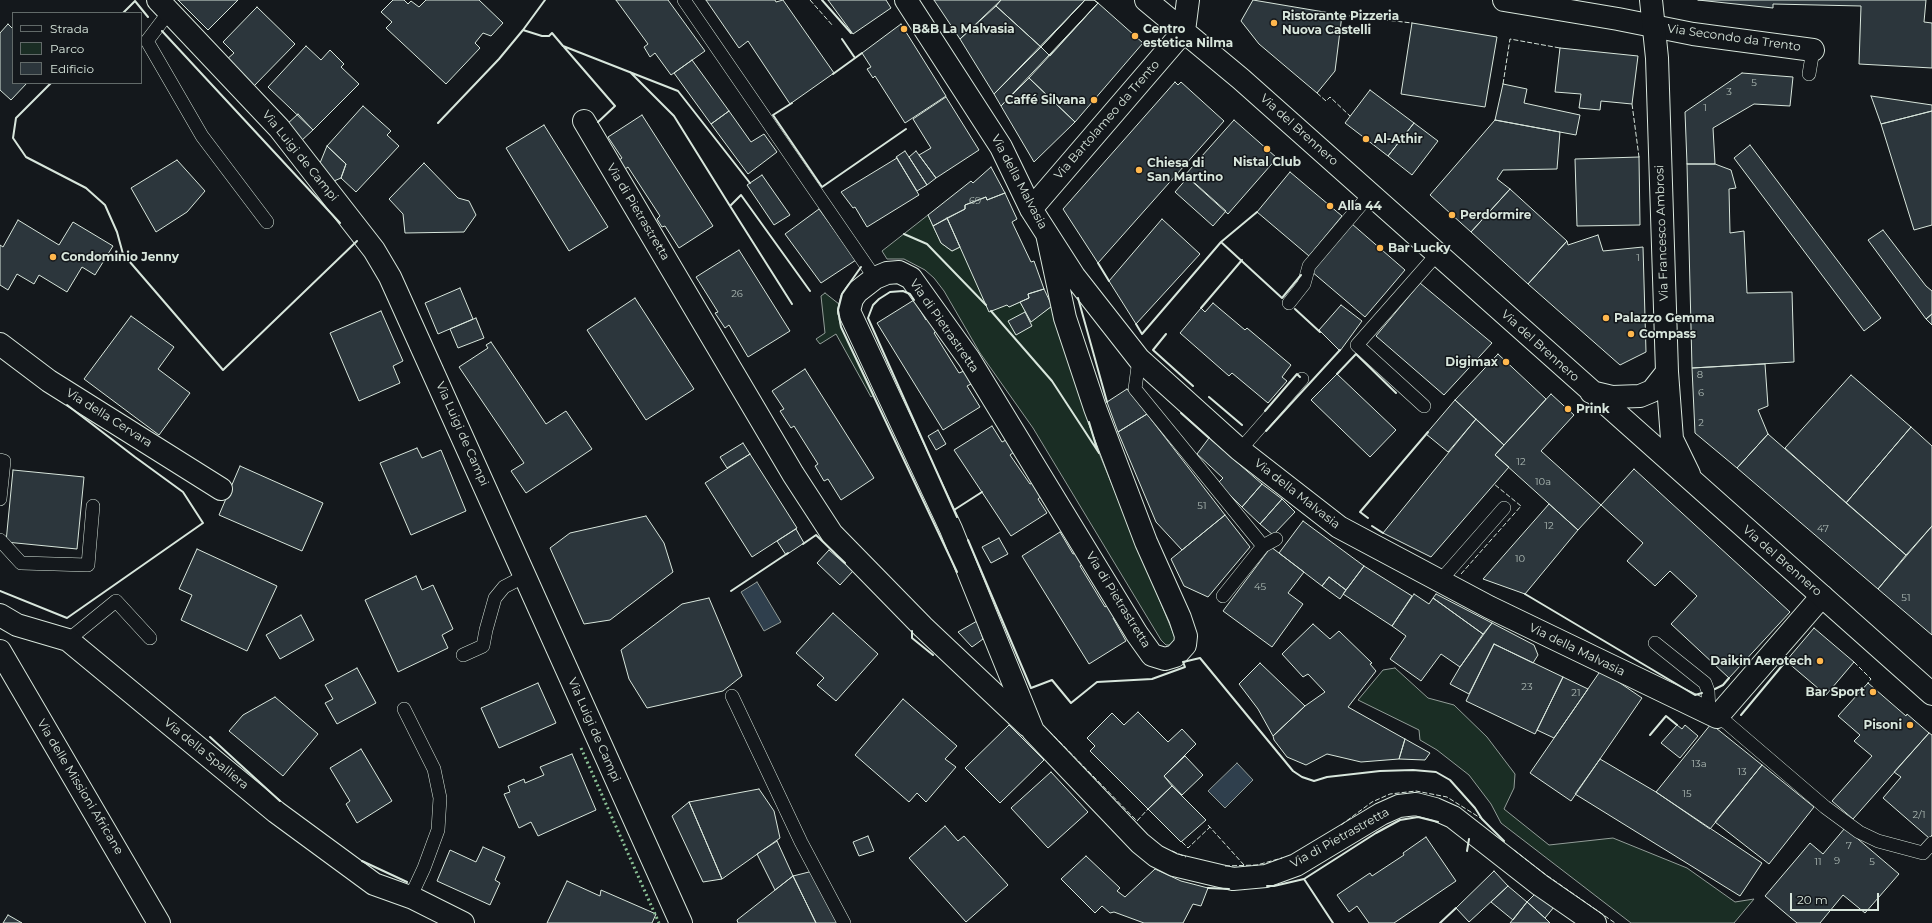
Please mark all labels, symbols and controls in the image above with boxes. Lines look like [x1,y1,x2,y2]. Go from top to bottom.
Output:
place label: Ristorante Pizzeria Nuova Castelli [1282,9,1399,37]
legend [12,12,142,84]
marker: Ristorante Pizzeria Nuova Castelli [1269,18,1279,28]
text: Strada [50,21,89,36]
place label: B&B La Malvasia [912,22,1015,36]
place label: Centro estetica Nilma [1143,22,1233,50]
street label: Via Secondo da Trento [1666,22,1802,54]
marker: B&B La Malvasia [899,24,909,34]
marker: Centro estetica Nilma [1130,31,1140,41]
text: Parco [50,41,84,56]
street label: Via Bartolameo da Trento [1051,57,1163,183]
text: Edificio [50,61,94,76]
house number: 5 [1751,77,1757,89]
house number: 3 [1726,86,1732,98]
street label: Via del Brennero [1257,91,1341,169]
place label: Caffé Silvana [1005,93,1086,107]
marker: Caffé Silvana [1089,95,1099,105]
house number: 1 [1703,102,1707,114]
street label: Via Luigi de Campi [259,108,341,204]
street label: Via della Malvasia [988,132,1050,232]
place label: Al-Athir [1374,132,1423,146]
marker: Al-Athir [1361,134,1371,144]
marker: Nistal Club [1262,144,1272,154]
place label: Nistal Club [1233,155,1301,169]
place label: Chiesa di San Martino [1147,156,1223,184]
street label: Via di Pietrastretta [603,161,673,263]
marker: Chiesa di San Martino [1134,165,1144,175]
street label: Via Francesco Ambrosi [1652,165,1672,301]
house number: 69 [969,195,981,207]
place label: Alla 44 [1338,199,1382,213]
marker: Alla 44 [1325,201,1335,211]
place label: Perdormire [1460,208,1531,222]
marker: Perdormire [1447,210,1457,220]
place label: Bar Lucky [1388,241,1450,255]
marker: Bar Lucky [1375,243,1385,253]
place label: Condominio Jenny [61,250,179,264]
marker: Condominio Jenny [48,252,58,262]
house number: 1 [1636,252,1640,264]
street label: Via di Pietrastretta [906,277,982,375]
house number: 26 [731,288,743,300]
street label: Via del Brennero [1498,307,1582,385]
place label: Palazzo Gemma [1614,311,1715,325]
marker: Palazzo Gemma [1601,313,1611,323]
place label: Compass [1639,327,1696,341]
marker: Compass [1626,329,1636,339]
place label: Digimax [1445,355,1498,369]
marker: Digimax [1501,357,1511,367]
house number: 8 [1697,369,1703,381]
street label: Via Luigi de Campi [433,380,491,488]
street label: Via della Cervara [63,386,155,450]
house number: 6 [1698,387,1704,399]
place label: Prink [1576,402,1610,416]
marker: Prink [1563,404,1573,414]
house number: 2 [1698,417,1704,429]
street label: Via della Malvasia [1251,456,1343,532]
house number: 12 [1516,456,1526,468]
house number: 10a [1535,476,1551,488]
house number: 51 [1197,500,1207,512]
house number: 12 [1544,520,1554,532]
street label: Via del Brennero [1740,523,1824,599]
house number: 47 [1817,523,1829,535]
street label: Via di Pietrastretta [1083,549,1153,651]
house number: 10 [1515,553,1525,565]
house number: 45 [1254,581,1266,593]
house number: 51 [1901,592,1911,604]
street label: Via della Malvasia [1527,621,1627,679]
place label: Daikin Aerotech [1710,654,1812,668]
marker: Daikin Aerotech [1815,656,1825,666]
street label: Via Luigi de Campi [565,676,623,784]
house number: 23 [1521,681,1533,693]
place label: Bar Sport [1805,685,1865,699]
house number: 21 [1571,687,1581,699]
marker: Bar Sport [1868,687,1878,697]
street label: Via della Spalliera [161,716,251,792]
street label: Via delle Missioni Africane [34,717,126,857]
place label: Pisoni [1863,718,1902,732]
marker: Pisoni [1905,720,1915,730]
house number: 13a [1691,758,1707,770]
house number: 13 [1737,766,1747,778]
house number: 15 [1682,788,1692,800]
street label: Via di Pietrastretta [1288,805,1392,871]
house number: 2/1 [1912,809,1926,821]
house number: 7 [1846,840,1852,852]
house number: 9 [1834,855,1840,867]
house number: 11 [1814,856,1822,868]
house number: 5 [1869,856,1875,868]
scale bar [1792,885,1881,911]
text: 20 m [1797,892,1828,907]

